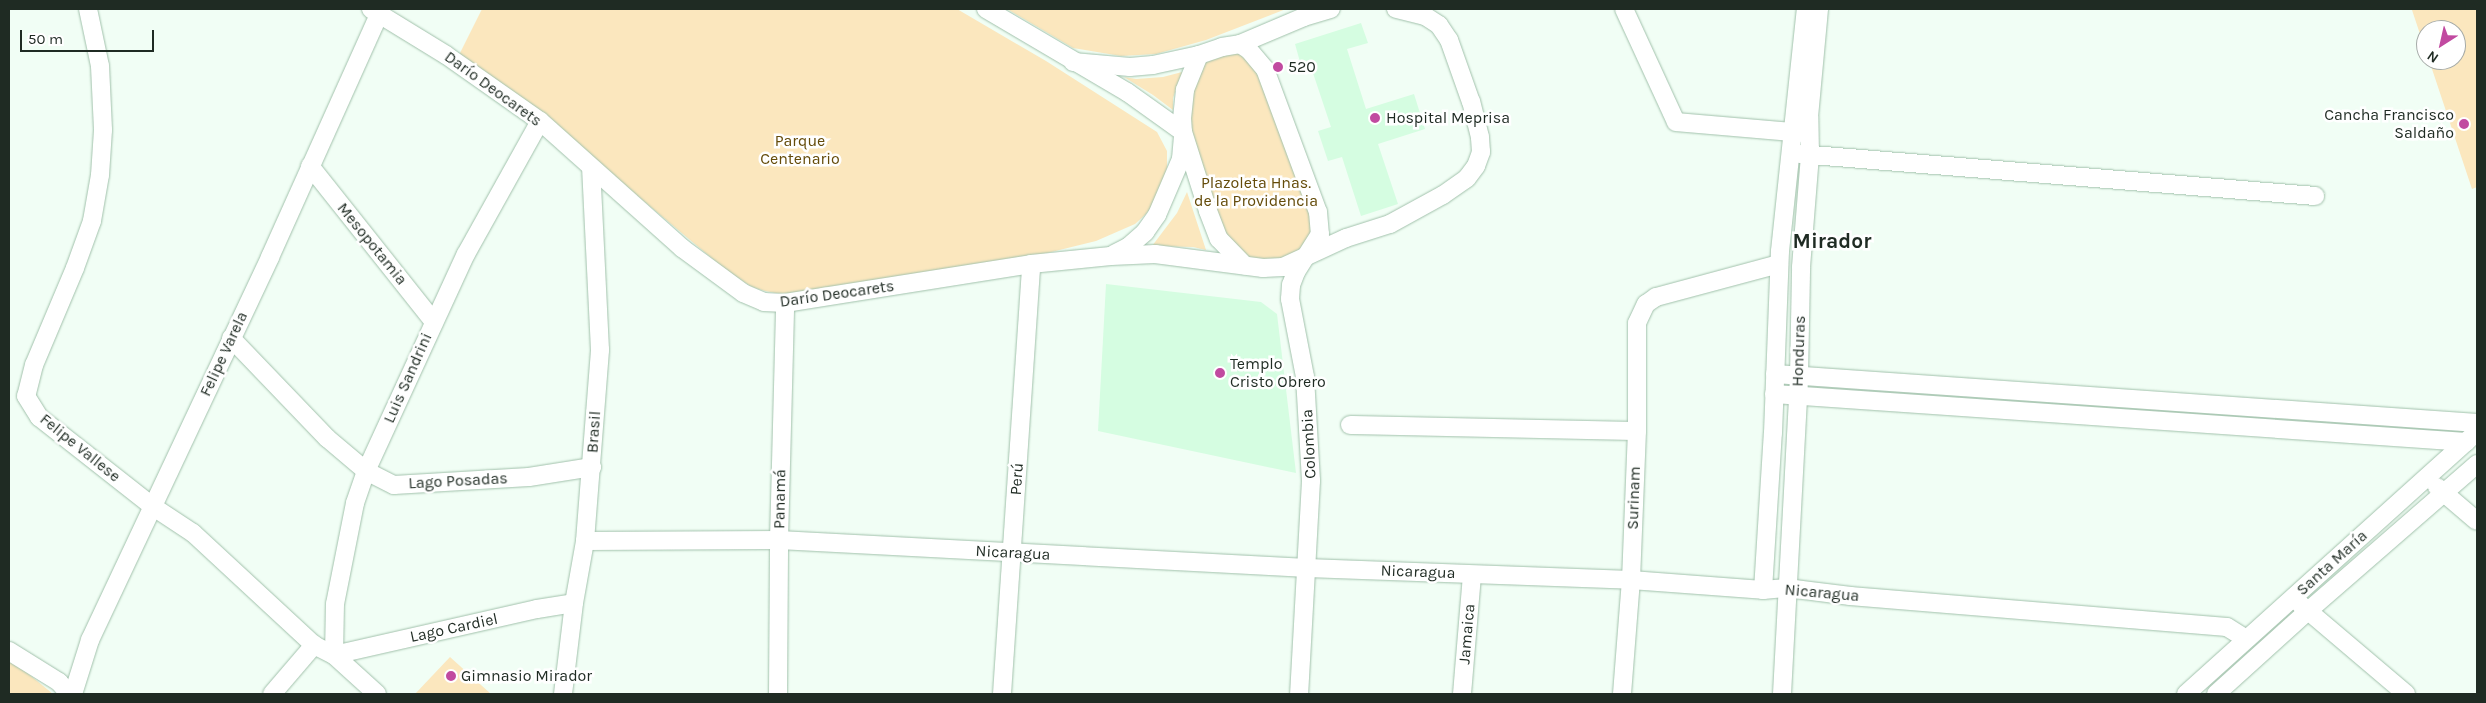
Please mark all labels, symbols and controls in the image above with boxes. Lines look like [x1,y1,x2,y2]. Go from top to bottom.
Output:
scale bar [22,20,156,52]
north arrow [2416,20,2466,70]
text: 50 m [28,30,63,48]
street label: Darío Deocarets [441,47,545,131]
text: N [2424,47,2442,67]
place label: 520 [1288,57,1316,77]
marker: 520 [1272,61,1284,73]
place label: Cancha Francisco Saldaño [2324,105,2454,143]
place label: Hospital Meprisa [1386,108,1510,128]
marker: Hospital Meprisa [1368,111,1382,125]
marker: Cancha Francisco Saldaño [2458,118,2470,130]
park label: Parque Centenario [760,131,840,169]
park label: Plazoleta Hnas. de la Providencia [1194,173,1318,211]
street label: Mesopotamia [333,199,411,289]
district label: Mirador [1793,228,1871,254]
street label: Darío Deocarets [778,276,896,312]
street label: Felipe Varela [196,309,252,399]
street label: Honduras [1788,315,1810,387]
street label: Luis Sandrini [380,330,436,426]
place label: Templo Cristo Obrero [1230,354,1326,392]
marker: Templo Cristo Obrero [1214,367,1226,379]
street label: Colombia [1298,409,1320,479]
street label: Felipe Vallese [36,410,124,486]
street label: Brasil [583,410,605,454]
street label: Perú [1006,462,1028,496]
street label: Surinam [1623,466,1645,530]
street label: Lago Posadas [408,469,508,493]
street label: Panamá [770,469,790,529]
street label: Santa María [2293,526,2371,600]
street label: Nicaragua [975,541,1051,565]
street label: Nicaragua [1380,561,1456,583]
street label: Nicaragua [1784,580,1860,606]
street label: Jamaica [1455,603,1479,665]
street label: Lago Cardiel [408,609,500,647]
place label: Gimnasio Mirador [461,666,592,686]
marker: Gimnasio Mirador [445,670,457,682]

